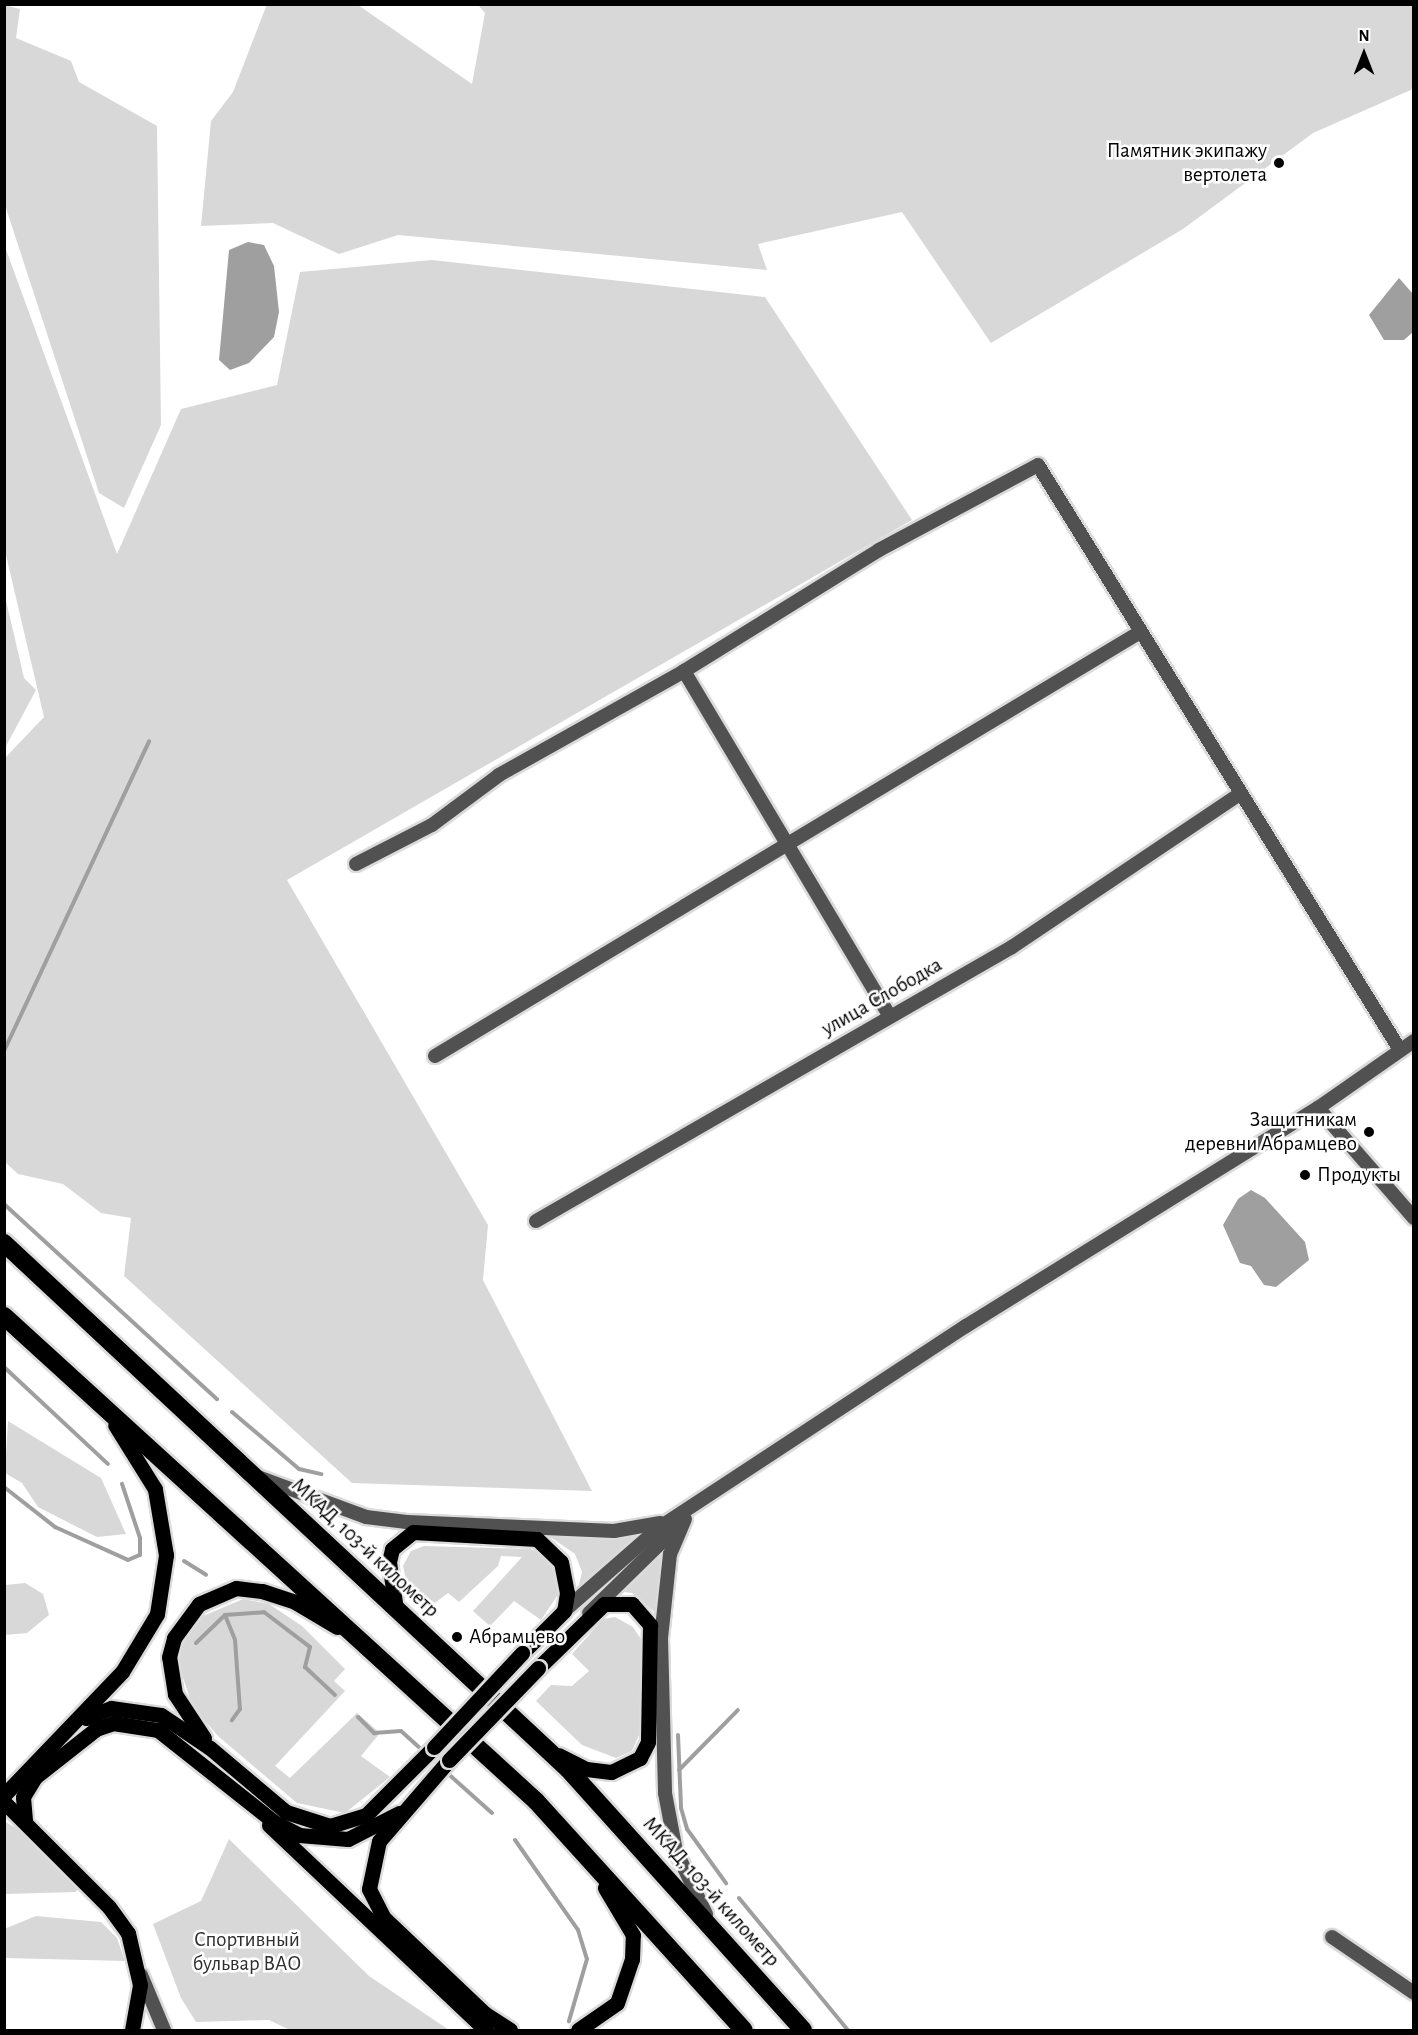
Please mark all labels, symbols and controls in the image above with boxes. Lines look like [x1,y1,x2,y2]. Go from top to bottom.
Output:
north arrow [1334,24,1394,84]
text: N [1358,28,1370,44]
place label: Памятник экипажу вертолета [1107,138,1267,188]
marker: Памятник экипажу вертолета [1272,156,1286,170]
street label: улица Слободка [817,952,947,1042]
place label: Защитникам деревни Абрамцево [1185,1107,1357,1157]
marker: Защитникам деревни Абрамцево [1362,1125,1376,1139]
place label: Продукты [1317,1162,1401,1188]
marker: Продукты [1298,1168,1312,1182]
street label: МКАД, 103-й километр [286,1473,444,1623]
place label: Абрамцево [469,1624,565,1650]
marker: Абрамцево [450,1630,464,1644]
street label: МКАД, 103-й километр [637,1812,785,1972]
park label: Спортивный бульвар ВАО [193,1927,301,1977]

